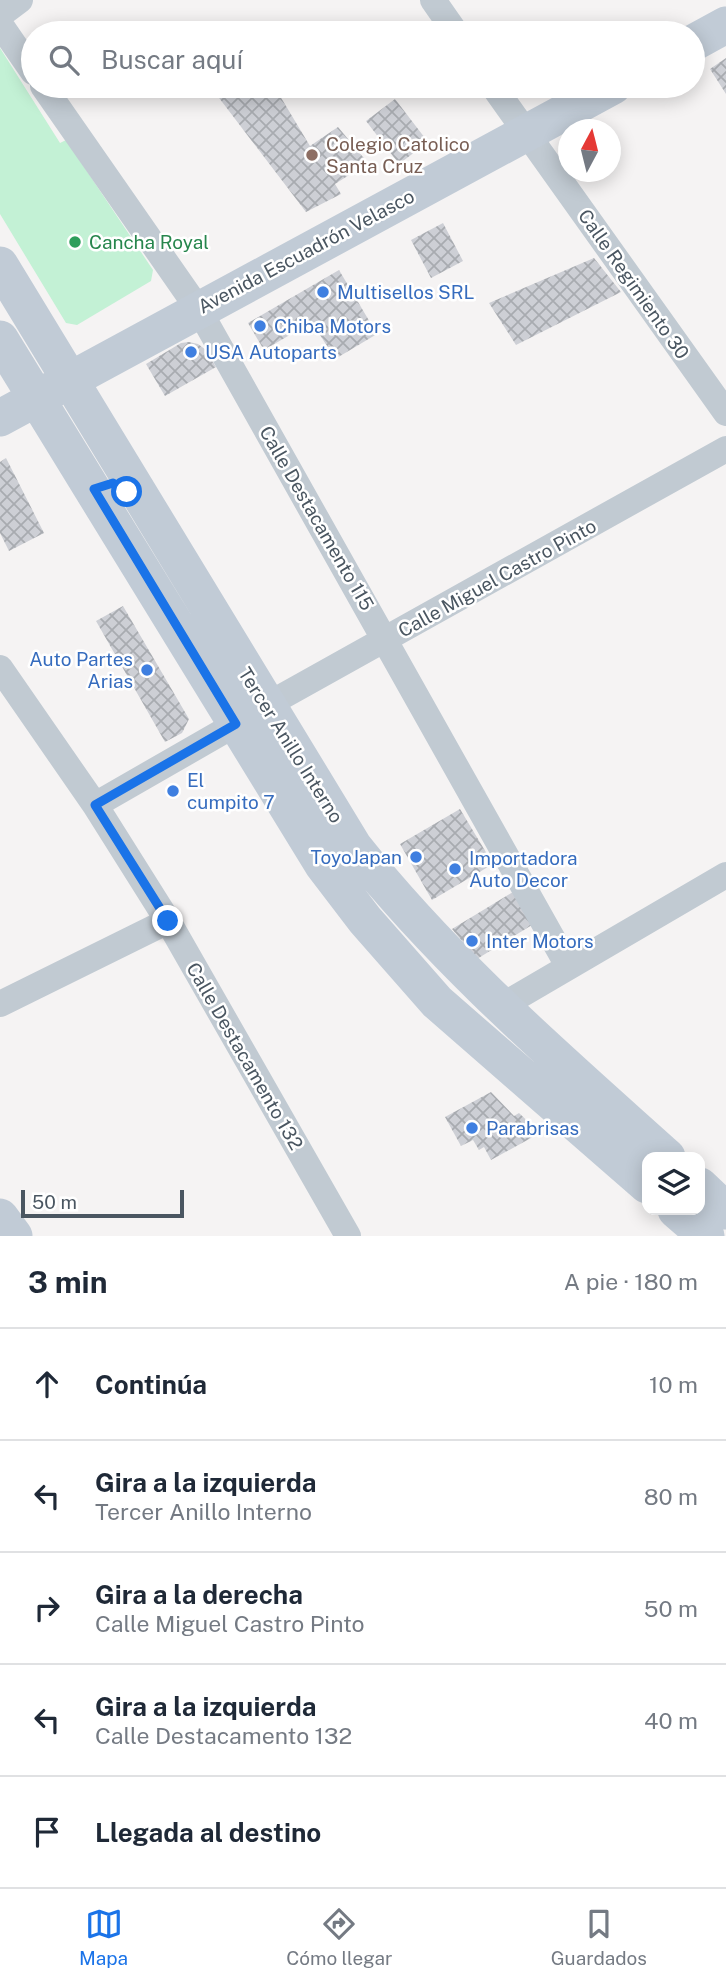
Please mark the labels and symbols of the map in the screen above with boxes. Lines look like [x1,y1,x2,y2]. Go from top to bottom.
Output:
north arrow [558,119,621,182]
place label: Colegio Catolico Santa Cruz [326,133,470,177]
marker: Colegio Catolico Santa Cruz [304,147,320,163]
street label: Avenida Escuadrón Velasco [194,185,418,317]
street label: Calle Regimiento 30 [574,205,694,363]
place label: Cancha Royal [89,231,209,253]
marker: Cancha Royal [67,234,83,250]
place label: Multisellos SRL [337,281,475,303]
marker: Multisellos SRL [315,284,331,300]
place label: Chiba Motors [274,315,391,337]
marker: Chiba Motors [252,318,268,334]
place label: USA Autoparts [205,341,337,363]
marker: USA Autoparts [183,344,199,360]
street label: Calle Destacamento 115 [255,422,379,614]
route start [111,476,142,507]
street label: Calle Miguel Castro Pinto [394,514,600,642]
place label: Auto Partes Arias [29,648,133,692]
marker: Auto Partes Arias [139,662,155,678]
street label: Tercer Anillo Interno [234,663,348,827]
place label: El cumpito 7 [187,769,275,813]
marker: El cumpito 7 [165,783,181,799]
place label: ToyoJapan [310,846,402,868]
place label: Importadora Auto Decor [469,847,578,891]
marker: ToyoJapan [408,849,424,865]
marker: Importadora Auto Decor [447,861,463,877]
route end [152,905,183,936]
place label: Inter Motors [486,930,594,952]
marker: Inter Motors [464,933,480,949]
street label: Calle Destacamento 132 [182,959,308,1153]
place label: Parabrisas [486,1117,579,1139]
marker: Parabrisas [464,1120,480,1136]
scale bar [21,1187,184,1219]

